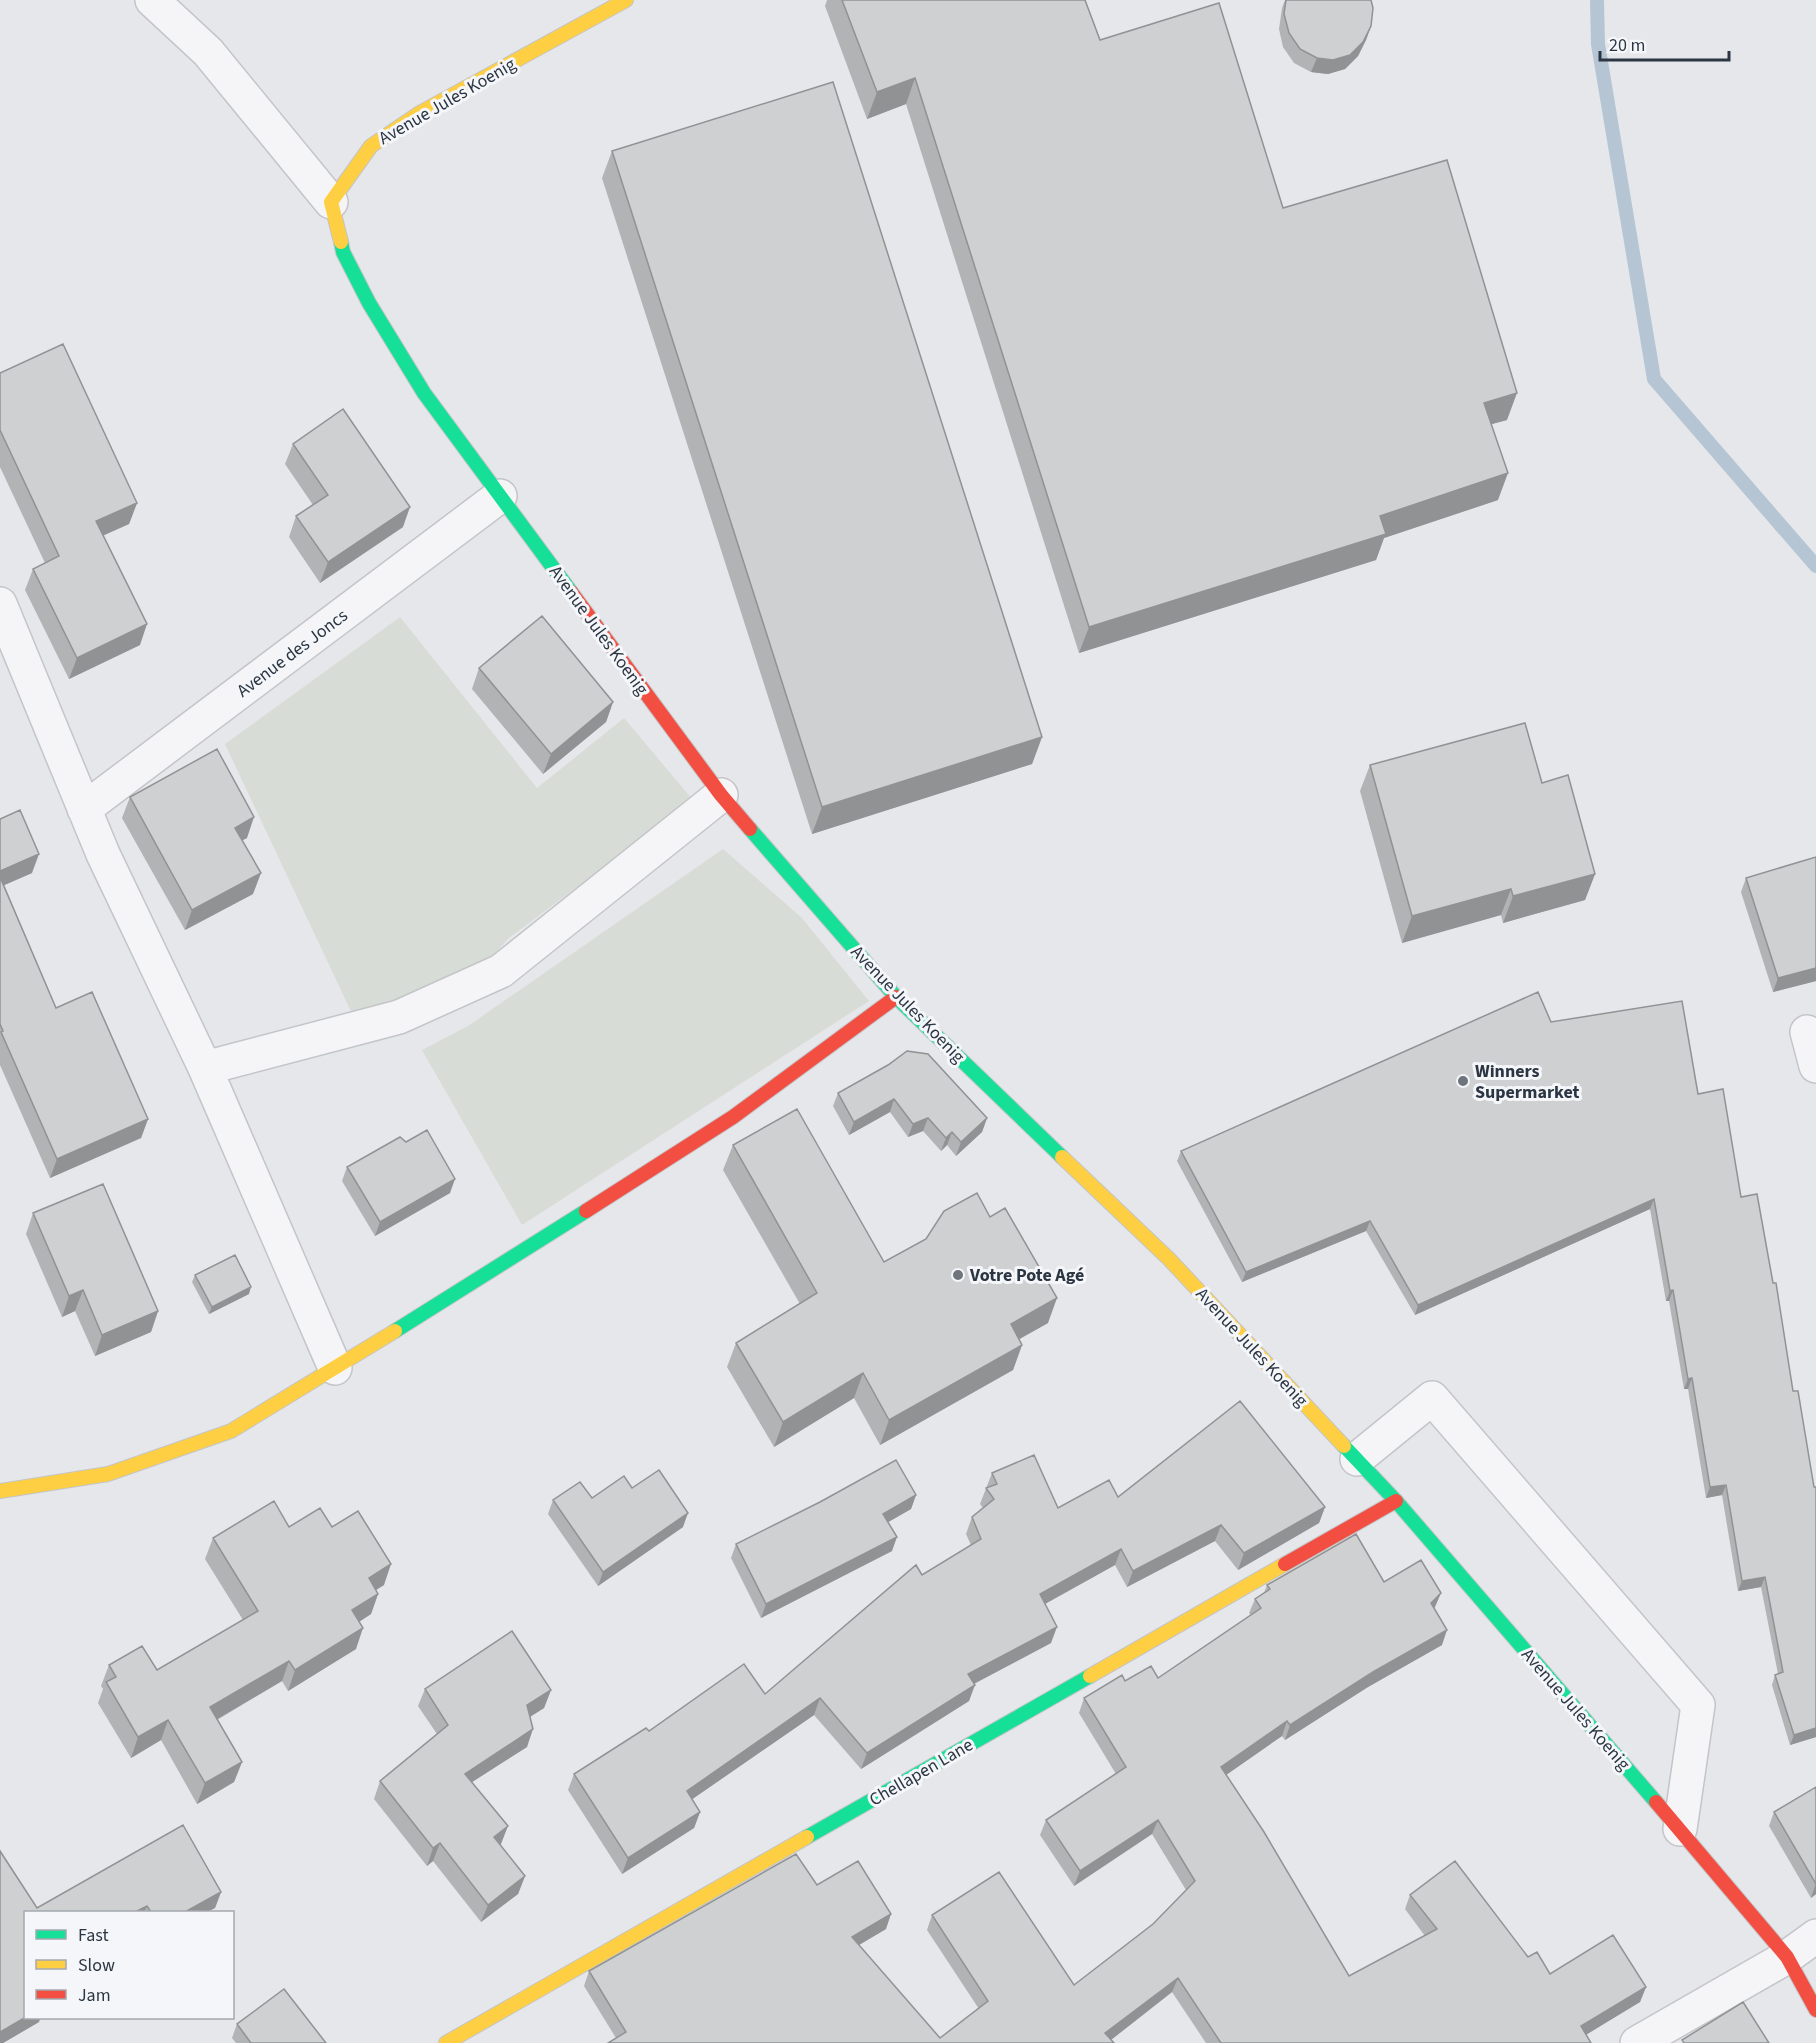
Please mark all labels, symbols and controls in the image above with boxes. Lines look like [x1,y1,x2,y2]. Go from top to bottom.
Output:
scale bar [1600,24,1729,62]
text: 20 m [1609,33,1645,58]
street label: Avenue Jules Koenig [374,52,520,151]
street label: Avenue Jules Koenig [543,560,654,700]
street label: Avenue des Joncs [232,603,353,703]
street label: Avenue Jules Koenig [845,940,970,1069]
place label: Winners Supermarket [1475,1059,1580,1105]
marker: Winners Supermarket [1456,1074,1470,1088]
place label: Votre Pote Agé [969,1263,1084,1288]
marker: Votre Pote Agé [951,1268,965,1282]
street label: Avenue Jules Koenig [1190,1282,1313,1412]
street label: Avenue Jules Koenig [1516,1643,1636,1776]
street label: Chellapen Lane [865,1733,978,1812]
legend [24,1911,234,2019]
text: Fast [78,1923,109,1948]
text: Slow [78,1953,115,1978]
text: Jam [78,1983,111,2008]

